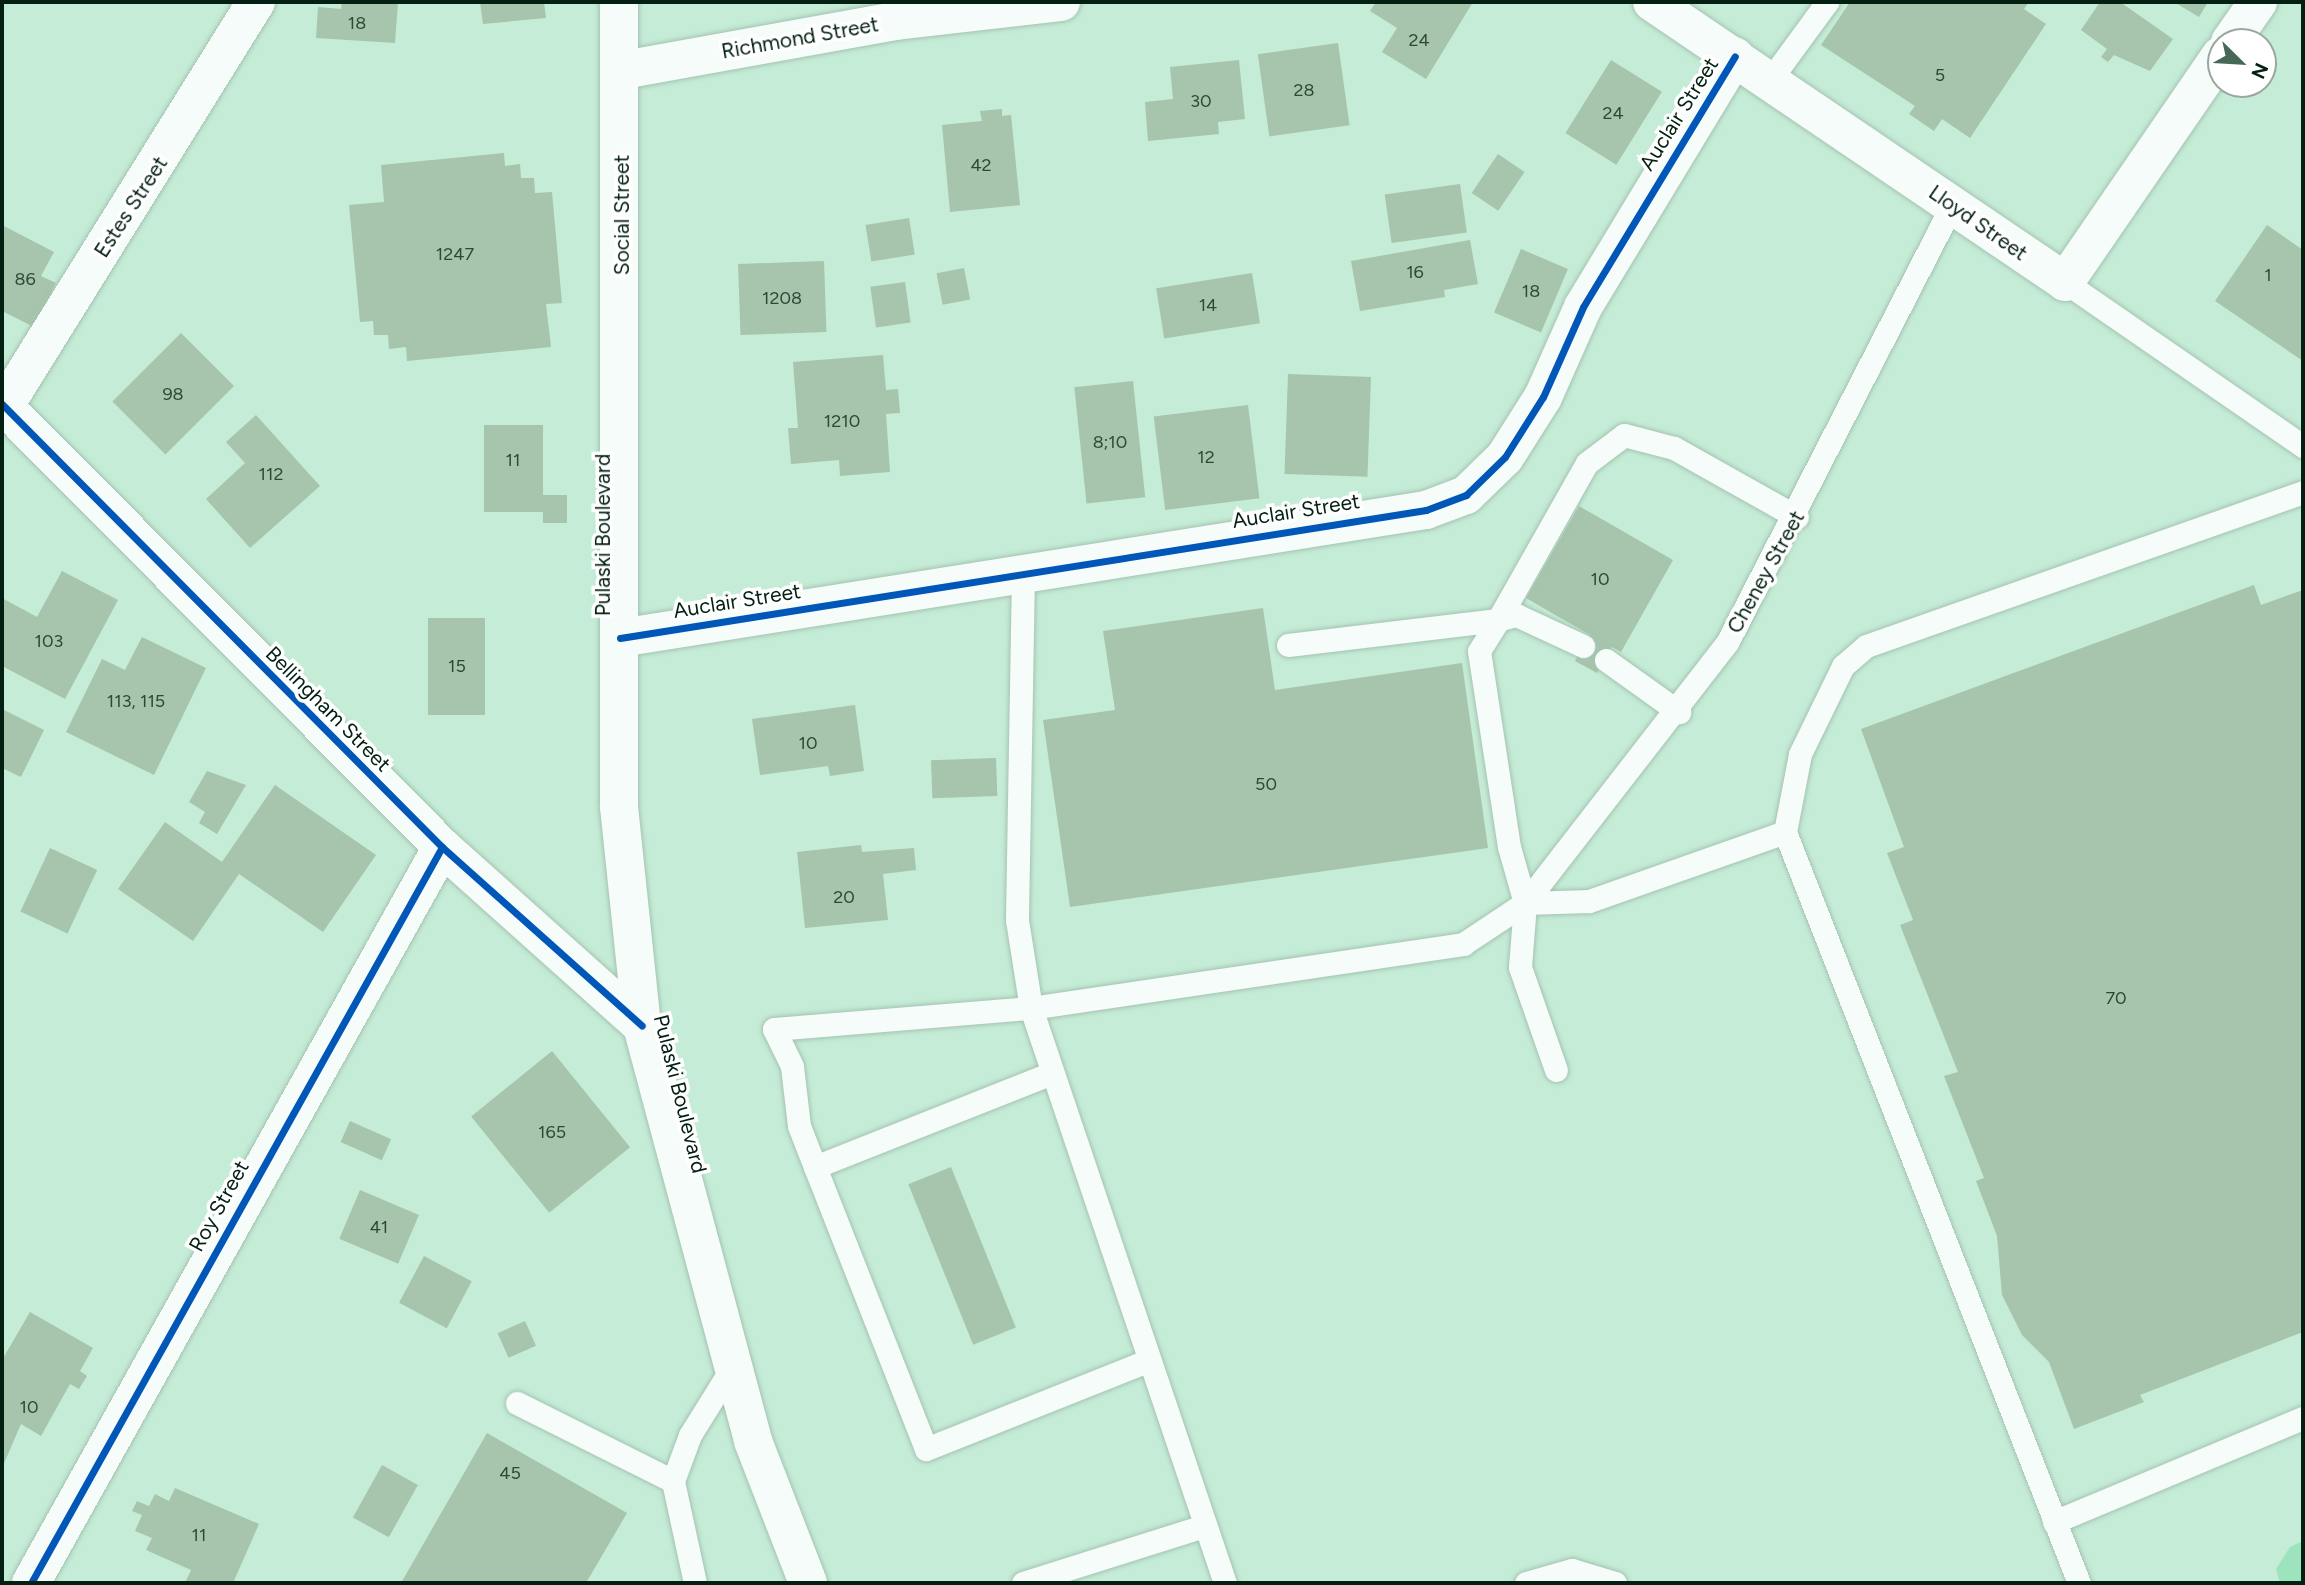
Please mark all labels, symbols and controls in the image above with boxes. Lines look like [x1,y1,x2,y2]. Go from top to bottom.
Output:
house number: 18 [348,12,366,34]
street label: Richmond Street [719,12,881,64]
north arrow [2207,28,2277,98]
house number: 24 [1408,29,1430,51]
street label: Auclair Street [1634,53,1724,175]
text: N [2246,60,2273,82]
house number: 5 [1935,64,1945,86]
house number: 28 [1293,79,1315,101]
house number: 30 [1190,90,1212,112]
house number: 24 [1602,102,1624,124]
street label: Estes Street [89,152,173,262]
house number: 42 [970,154,992,176]
street label: Social Street [609,155,635,275]
street label: Lloyd Street [1924,180,2032,266]
house number: 1247 [436,243,474,265]
house number: 16 [1406,261,1424,283]
house number: 1 [2264,264,2272,286]
house number: 86 [14,268,36,290]
house number: 18 [1522,280,1540,302]
house number: 1208 [762,287,802,309]
house number: 14 [1199,294,1217,316]
house number: 98 [162,383,184,405]
house number: 1210 [824,410,860,432]
house number: 8;10 [1093,431,1127,453]
house number: 12 [1197,446,1215,468]
house number: 11 [506,449,520,471]
street label: Pulaski Boulevard [590,454,616,616]
house number: 112 [259,463,283,485]
street label: Auclair Street [1231,488,1361,534]
street label: Cheney Street [1722,506,1810,638]
house number: 10 [1591,568,1609,590]
street label: Auclair Street [672,578,802,624]
house number: 103 [35,630,63,652]
street label: Bellingham Street [260,641,396,777]
house number: 15 [448,655,466,677]
house number: 113, 115 [107,690,165,712]
house number: 10 [799,732,817,754]
house number: 50 [1255,773,1277,795]
house number: 20 [833,886,855,908]
house number: 70 [2105,987,2127,1009]
street label: Pulaski Boulevard [648,1012,712,1176]
house number: 165 [538,1121,566,1143]
street label: Roy Street [184,1156,254,1256]
house number: 41 [370,1216,388,1238]
house number: 10 [20,1396,38,1418]
house number: 45 [499,1462,521,1484]
house number: 11 [192,1524,206,1546]

